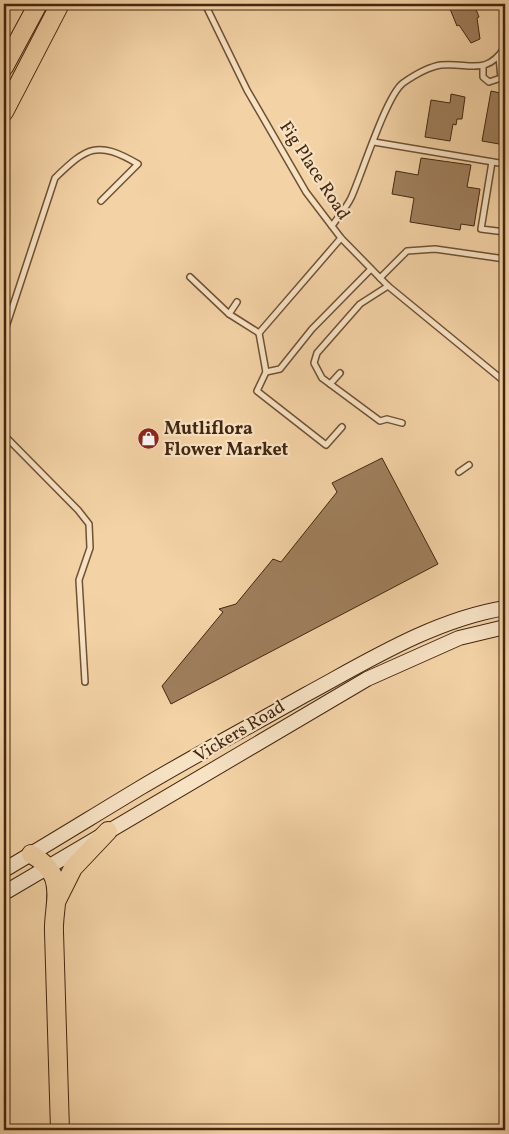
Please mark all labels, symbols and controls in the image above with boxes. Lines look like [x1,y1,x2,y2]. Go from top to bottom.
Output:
street label: Fig Place Road [273,117,355,225]
place label: Mutliflora Flower Market [164,417,289,463]
shop icon: Mutliflora Flower Market [136,427,160,451]
street label: Vickers Road [190,695,290,769]

